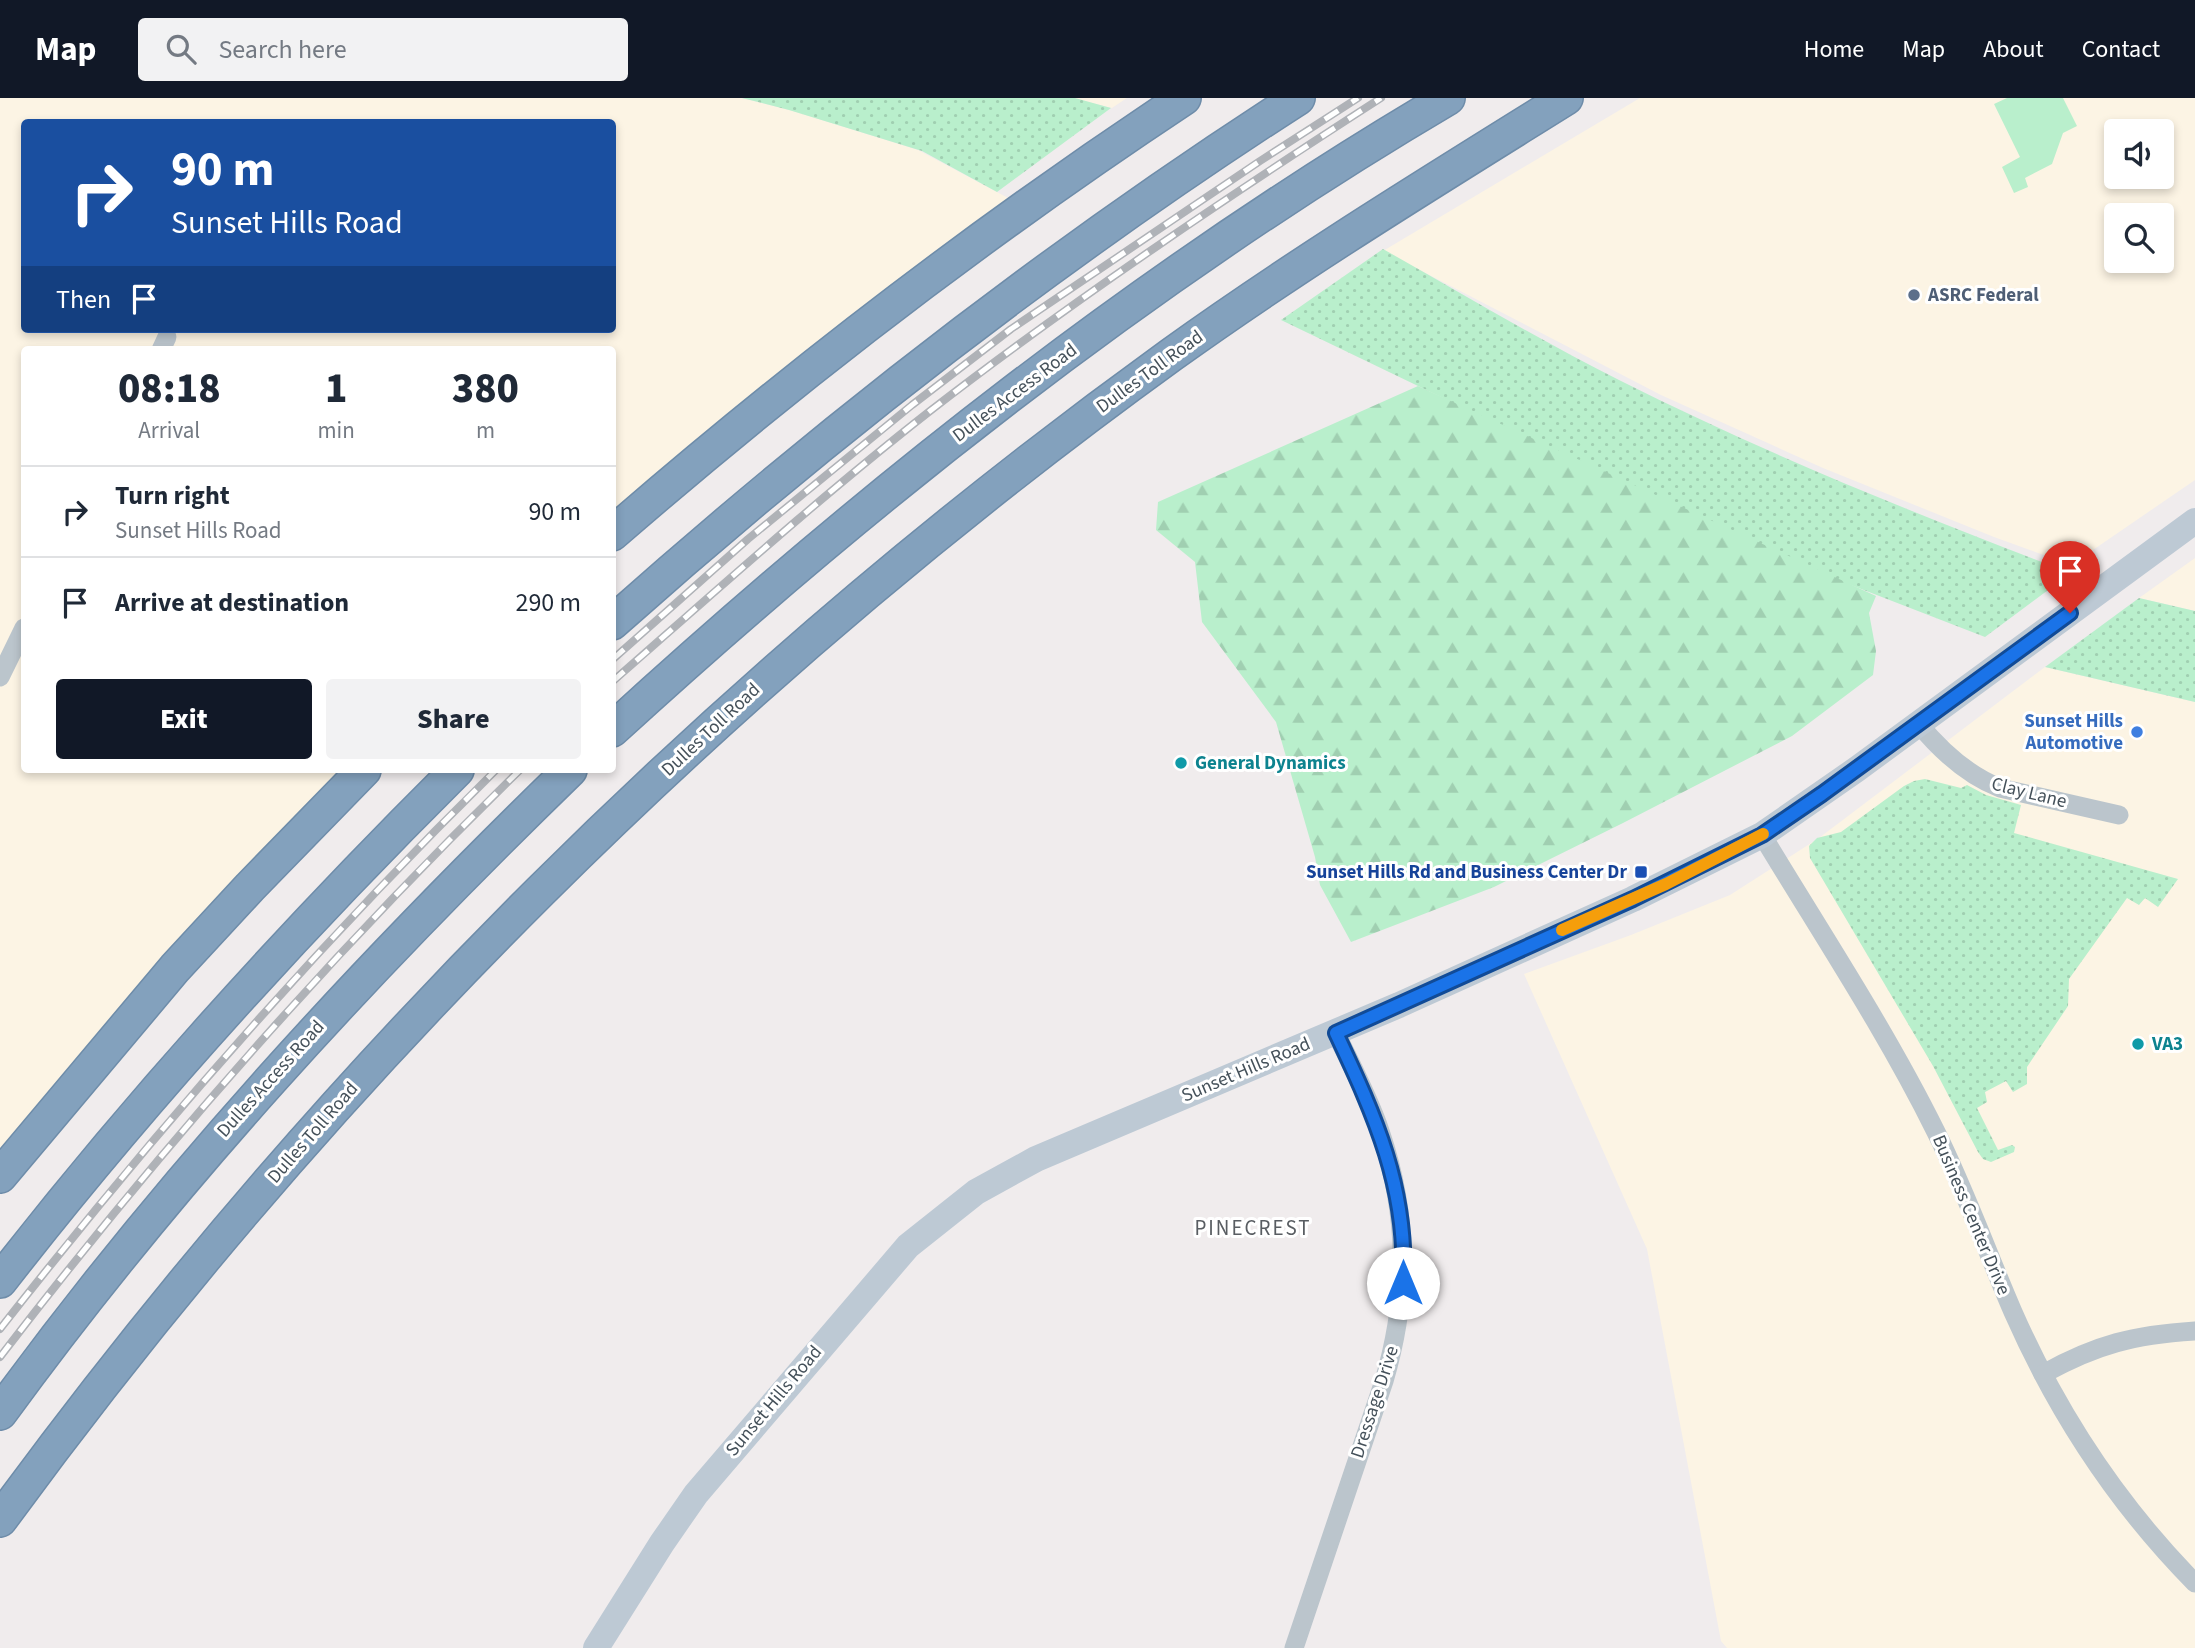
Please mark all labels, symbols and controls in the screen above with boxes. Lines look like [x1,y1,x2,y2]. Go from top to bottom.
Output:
search box [138,18,628,81]
text: Map [35,26,96,73]
icon: search [162,30,200,68]
text: Search here [218,31,347,68]
text: Home [1804,32,1864,67]
text: Map [1902,32,1945,67]
text: About [1983,32,2044,67]
text: Contact [2082,32,2160,67]
map controls [2104,119,2174,273]
button: sound [2104,119,2174,189]
text: 90 m [171,135,275,205]
icon: right [56,147,147,238]
text: Sunset Hills Road [171,200,403,246]
button: search [2104,203,2174,273]
icon: arrive [125,280,163,318]
text: Then [56,281,111,318]
place label: ASRC Federal [1927,282,2039,309]
marker: ASRC Federal [1906,287,1922,303]
street label: Dulles Toll Road [1091,324,1209,420]
street label: Dulles Access Road [947,337,1083,449]
text: 08:18 [118,359,221,419]
text: 1 [325,359,347,419]
text: 380 [452,359,519,419]
text: Arrival [138,414,200,447]
text: min [318,414,355,447]
text: m [476,414,495,447]
text: Turn right [115,477,230,514]
icon: right [56,493,94,531]
text: 90 m [528,493,581,530]
text: Sunset Hills Road [115,514,282,547]
pin [2040,541,2100,613]
icon: arrive [2051,552,2089,590]
icon: arrive [56,584,94,622]
text: Arrive at destination [115,584,349,621]
text: 290 m [515,584,581,621]
street label: Dulles Toll Road [656,677,766,783]
button: Exit [56,679,312,759]
button: Share [326,679,581,759]
place label: Sunset Hills Automotive [2024,708,2123,757]
marker: Sunset Hills Automotive [2129,724,2145,740]
place label: General Dynamics [1195,750,1346,777]
marker: General Dynamics [1173,755,1189,771]
street label: Clay Lane [1989,771,2069,815]
place label: Sunset Hills Rd and Business Center Dr [1306,859,1627,886]
marker: Sunset Hills Rd and Business Center Dr [1633,864,1649,880]
street label: Dulles Access Road [211,1014,331,1144]
street label: Sunset Hills Road [1177,1031,1315,1109]
place label: VA3 [2151,1031,2183,1058]
marker: VA3 [2130,1036,2146,1052]
street label: Dulles Toll Road [261,1076,365,1190]
street label: Business Center Drive [1925,1131,2017,1299]
district label: PINECREST [1194,1213,1312,1243]
position arrow [1366,1246,1440,1320]
street label: Sunset Hills Road [719,1340,829,1462]
street label: Dressage Drive [1344,1342,1406,1462]

